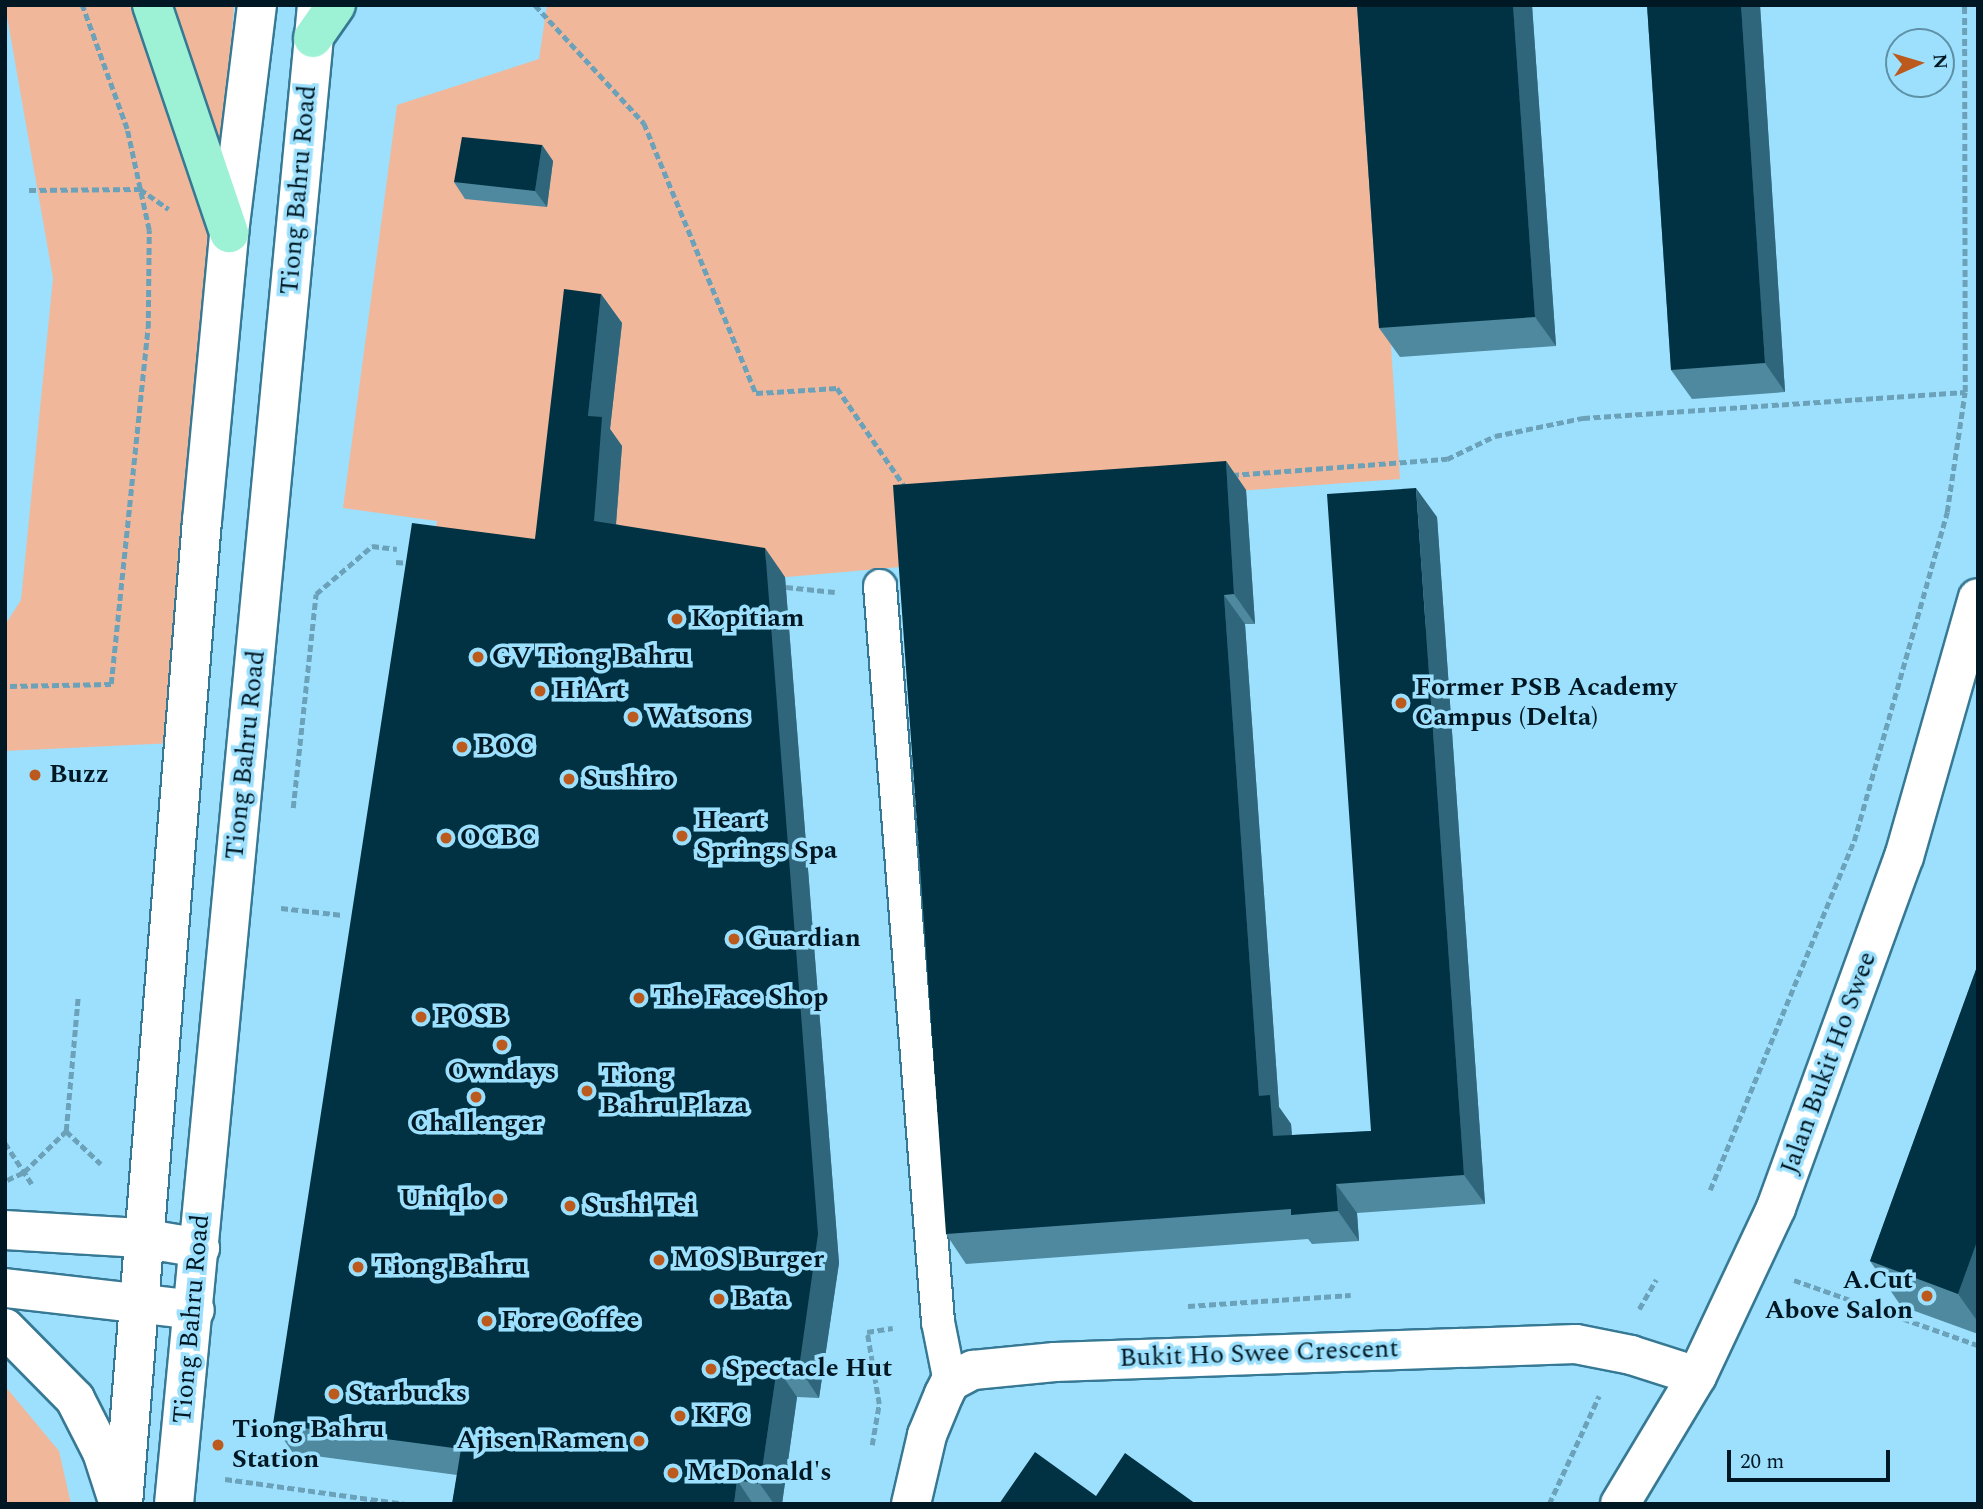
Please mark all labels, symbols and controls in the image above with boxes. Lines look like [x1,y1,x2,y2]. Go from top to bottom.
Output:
north arrow [1885,28,1955,98]
text: N [1924,53,1954,70]
street label: Tiong Bahru Road [274,84,324,296]
place label: Kopitiam [691,603,804,635]
marker: Kopitiam [669,611,685,627]
place label: GV Tiong Bahru [492,641,690,673]
street label: Tiong Bahru Road [219,649,273,861]
marker: GV Tiong Bahru [470,649,486,665]
place label: Former PSB Academy Campus (Delta) [1415,672,1677,734]
place label: HiArt [554,675,626,707]
marker: HiArt [532,683,548,699]
marker: Former PSB Academy Campus (Delta) [1393,695,1409,711]
place label: Watsons [647,701,750,733]
marker: Watsons [625,709,641,725]
place label: BOC [476,731,535,763]
marker: BOC [454,739,470,755]
place label: Buzz [49,759,109,791]
place label: Sushiro [583,763,675,795]
marker: Buzz [27,767,43,783]
marker: Sushiro [561,771,577,787]
place label: Heart Springs Spa [696,805,837,866]
place label: OCBC [460,822,537,854]
marker: Heart Springs Spa [674,828,690,844]
marker: OCBC [438,830,454,846]
place label: Guardian [748,923,861,955]
marker: Guardian [726,931,742,947]
street label: Jalan Bukit Ho Swee [1774,948,1884,1178]
place label: The Face Shop [653,982,828,1014]
marker: The Face Shop [631,990,647,1006]
place label: POSB [435,1001,507,1033]
marker: POSB [413,1009,429,1025]
marker: Owndays [494,1037,510,1053]
place label: Owndays [448,1056,556,1088]
place label: Tiong Bahru Plaza [601,1060,748,1122]
marker: Tiong Bahru Plaza [579,1083,595,1099]
marker: Challenger [468,1089,484,1105]
place label: Challenger [410,1108,542,1140]
place label: Uniqlo [400,1183,484,1215]
place label: Sushi Tei [584,1190,695,1222]
marker: Uniqlo [490,1191,506,1207]
marker: Sushi Tei [562,1198,578,1214]
street label: Tiong Bahru Road [167,1213,217,1425]
place label: MOS Burger [673,1244,824,1276]
place label: Tiong Bahru [374,1251,526,1283]
marker: MOS Burger [651,1252,667,1268]
marker: Tiong Bahru [348,1257,368,1277]
place label: A.Cut Above Salon [1765,1265,1913,1326]
place label: Bata [733,1283,788,1315]
marker: A.Cut Above Salon [1919,1288,1935,1304]
marker: Bata [711,1291,727,1307]
place label: Fore Coffee [501,1305,639,1337]
marker: Fore Coffee [479,1313,495,1329]
street label: Bukit Ho Swee Crescent [1119,1334,1399,1374]
place label: Spectacle Hut [725,1353,892,1385]
marker: Spectacle Hut [703,1361,719,1377]
place label: Starbucks [348,1378,467,1410]
marker: Starbucks [326,1386,342,1402]
place label: KFC [694,1400,749,1432]
marker: KFC [672,1408,688,1424]
place label: Tiong Bahru Station [232,1414,384,1476]
place label: Ajisen Ramen [457,1425,625,1457]
marker: Ajisen Ramen [631,1433,647,1449]
scale bar [1731,1436,1894,1480]
marker: Tiong Bahru Station [210,1437,226,1453]
text: 20 m [1740,1446,1784,1478]
place label: McDonald's [687,1457,832,1489]
marker: McDonald's [665,1465,681,1481]

